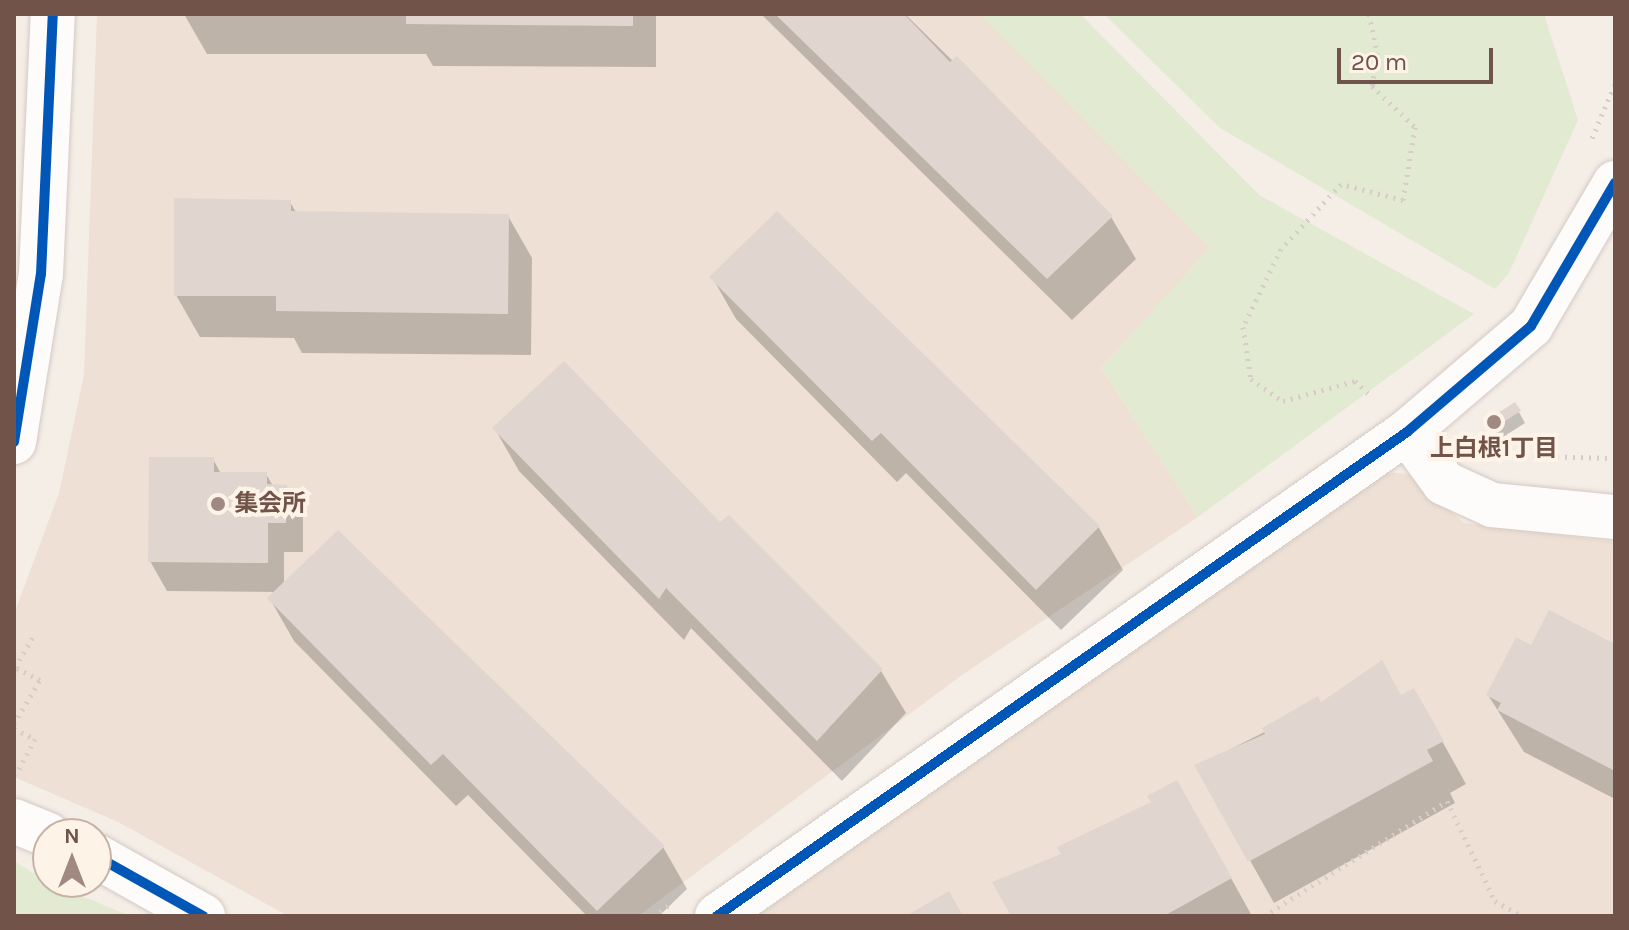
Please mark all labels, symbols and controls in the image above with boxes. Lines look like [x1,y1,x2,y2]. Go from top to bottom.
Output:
scale bar [1341,32,1497,82]
text: 20 m [1351,48,1407,76]
marker: 上白根1丁目 [1485,413,1503,431]
place label: 上白根1丁目 [1430,435,1558,463]
place label: 集会所 [234,490,306,518]
marker: 集会所 [209,495,227,513]
north arrow [32,818,112,898]
text: N [64,823,80,849]

